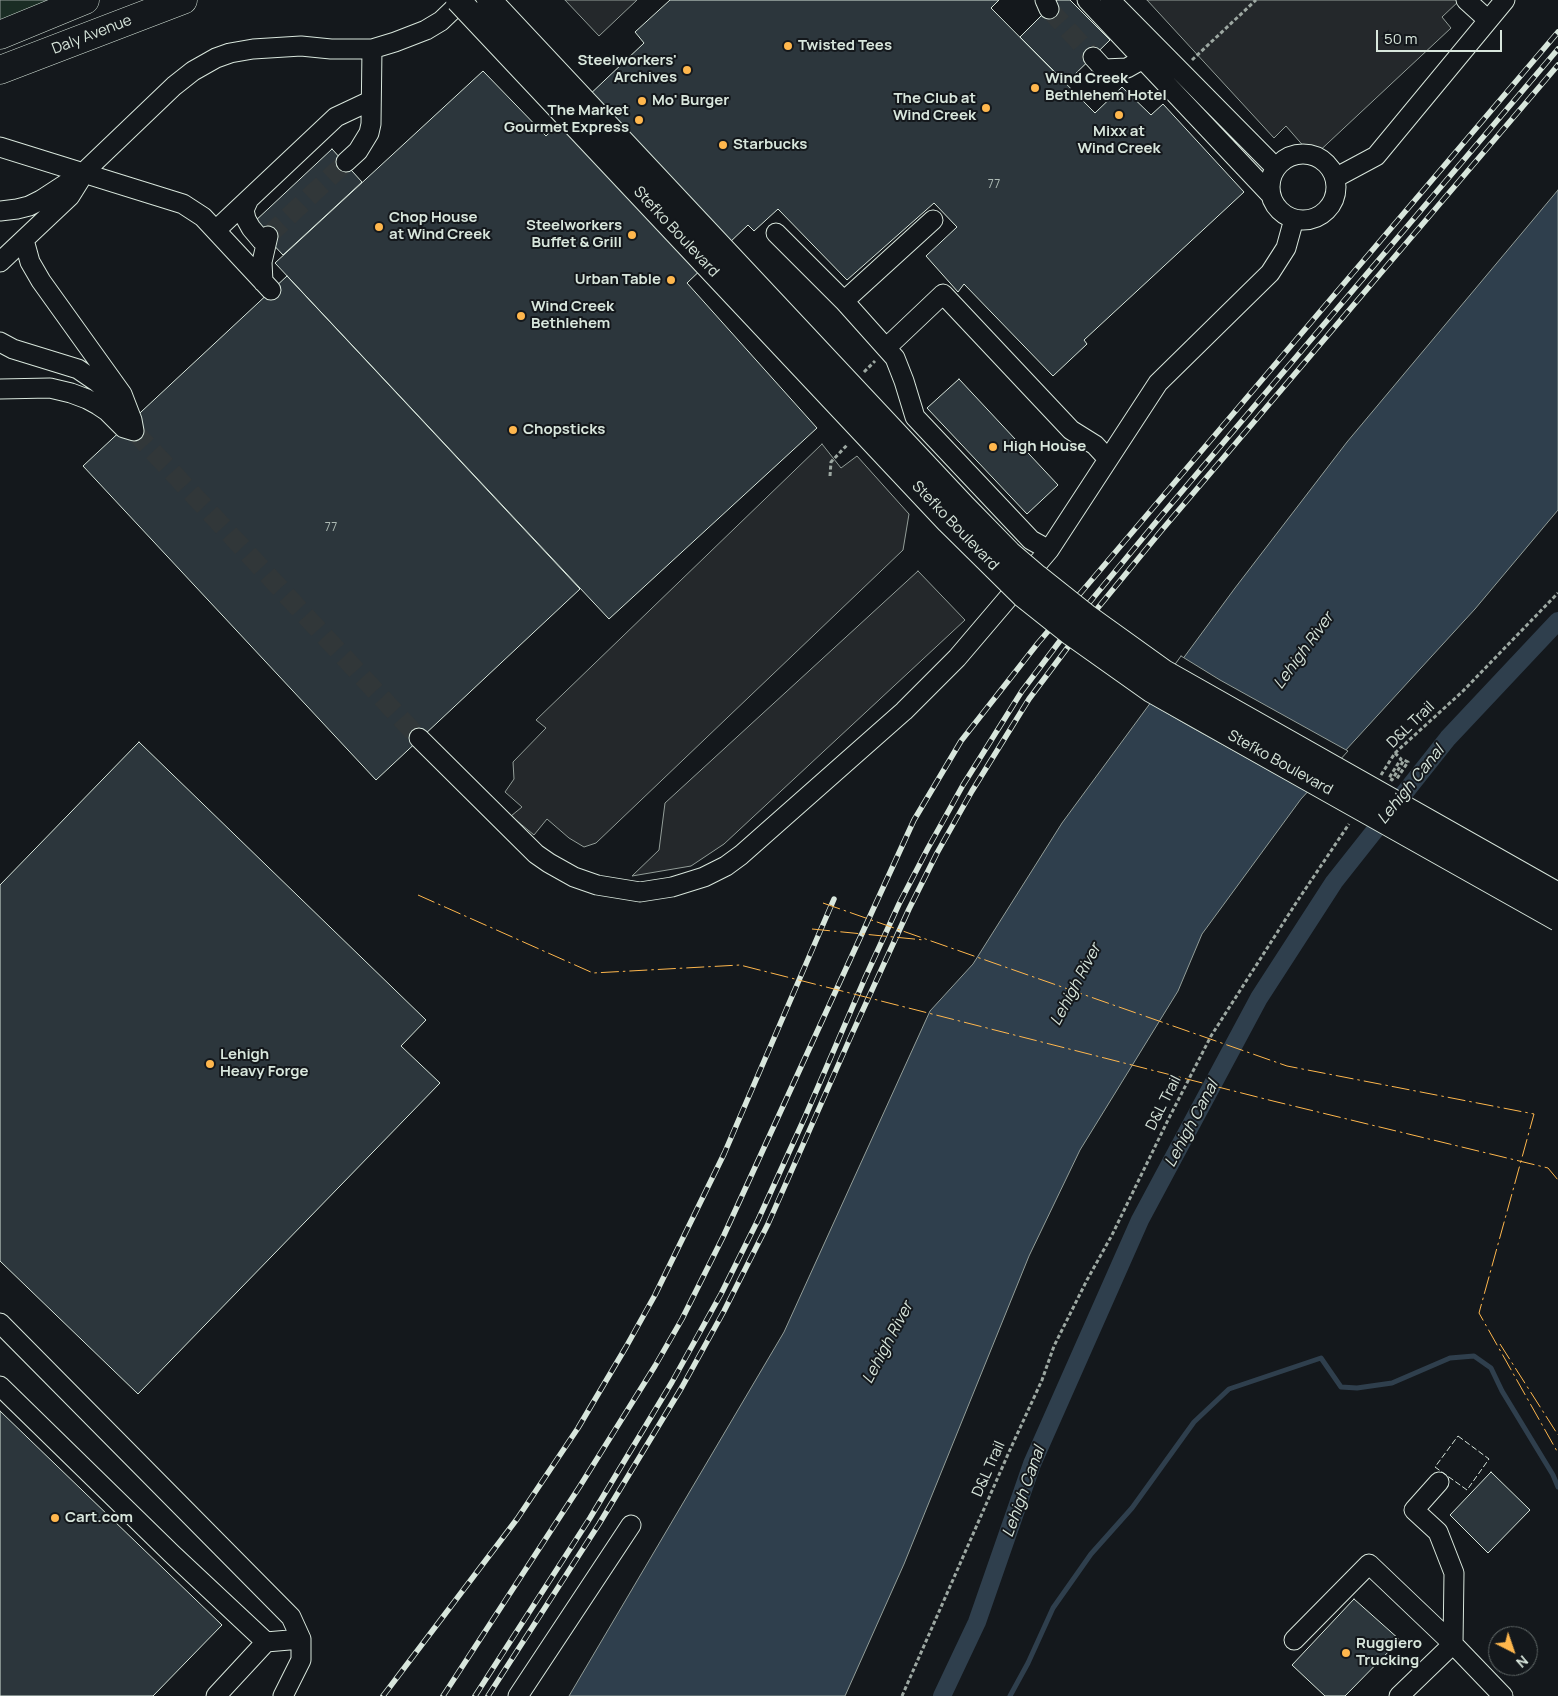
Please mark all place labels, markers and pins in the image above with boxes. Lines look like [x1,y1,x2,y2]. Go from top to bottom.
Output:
place label: Twisted Tees [798,37,892,55]
marker: Twisted Tees [782,40,794,52]
place label: Steelworkers' Archives [577,52,677,87]
marker: Steelworkers' Archives [681,64,693,76]
place label: Wind Creek Bethlehem Hotel [1045,70,1167,105]
marker: Wind Creek Bethlehem Hotel [1029,82,1041,94]
place label: The Club at Wind Creek [893,90,976,125]
place label: Mo' Burger [652,92,729,110]
marker: Mo' Burger [636,95,648,107]
place label: The Market Gourmet Express [504,102,629,137]
marker: The Club at Wind Creek [980,102,992,114]
marker: Mixx at Wind Creek [1113,109,1125,121]
marker: The Market Gourmet Express [633,114,645,126]
place label: Mixx at Wind Creek [1077,123,1161,158]
place label: Starbucks [733,136,807,154]
marker: Starbucks [717,139,729,151]
place label: Chop House at Wind Creek [389,209,490,244]
place label: Steelworkers Buffet & Grill [526,217,622,252]
marker: Chop House at Wind Creek [373,221,385,233]
marker: Steelworkers Buffet & Grill [626,229,638,241]
place label: Urban Table [575,271,661,289]
marker: Urban Table [665,274,677,286]
place label: Wind Creek Bethlehem [531,298,614,333]
marker: Wind Creek Bethlehem [515,310,527,322]
place label: Chopsticks [523,421,605,439]
marker: Chopsticks [507,424,519,436]
place label: High House [1003,438,1086,456]
marker: High House [987,441,999,453]
place label: Lehigh Heavy Forge [220,1046,309,1081]
marker: Lehigh Heavy Forge [204,1058,216,1070]
place label: Cart.com [65,1509,133,1527]
marker: Cart.com [49,1512,61,1524]
place label: Ruggiero Trucking [1356,1635,1422,1670]
marker: Ruggiero Trucking [1340,1647,1352,1659]

